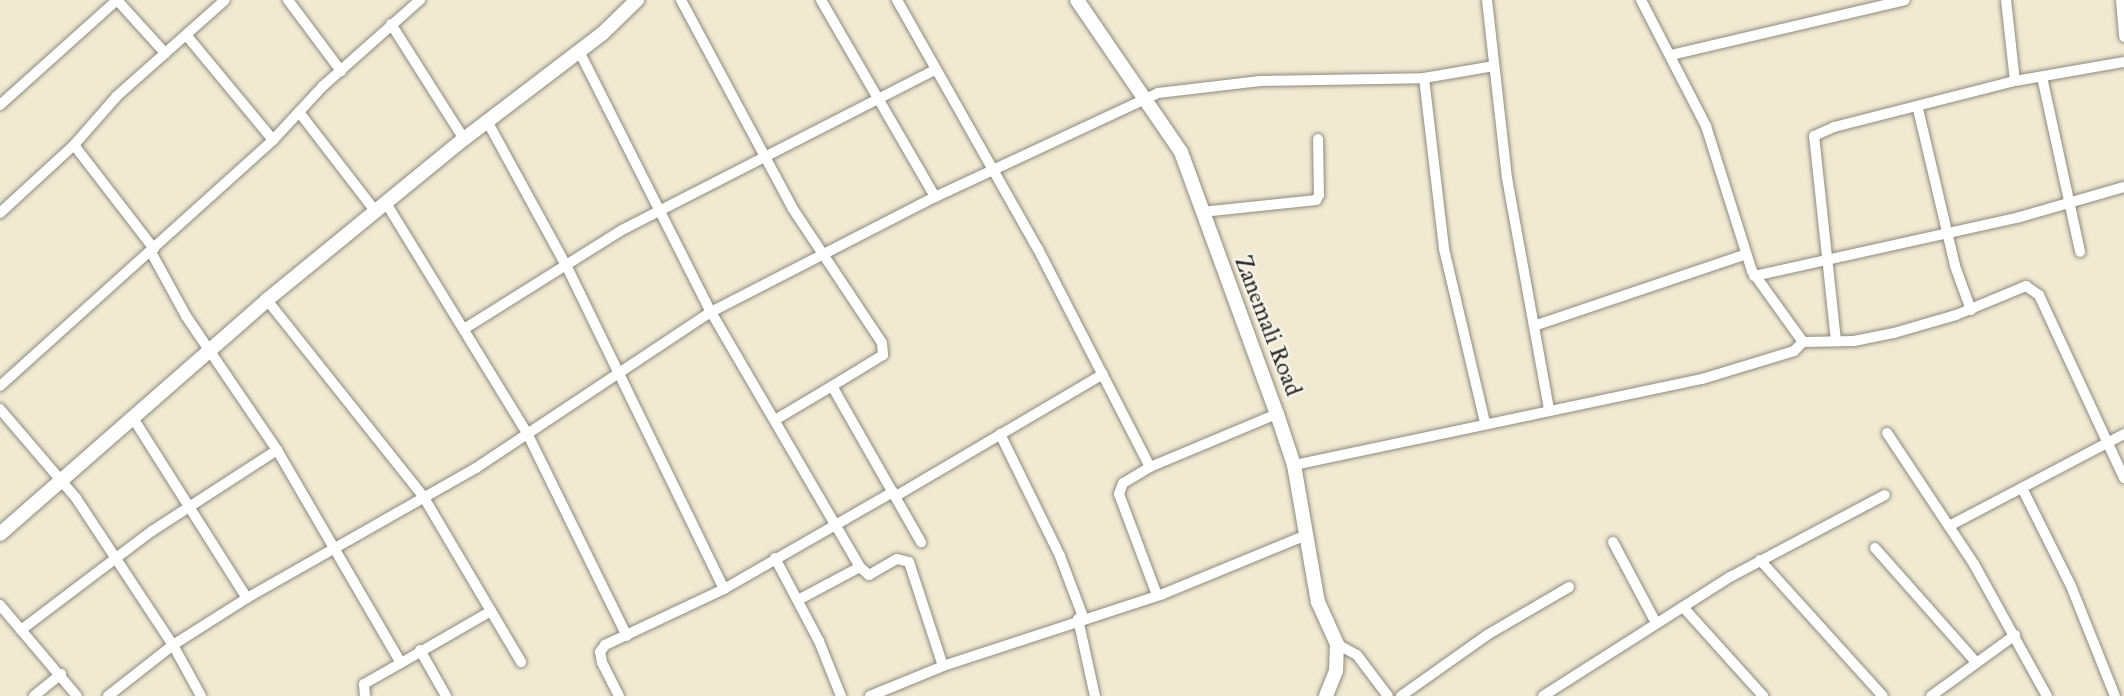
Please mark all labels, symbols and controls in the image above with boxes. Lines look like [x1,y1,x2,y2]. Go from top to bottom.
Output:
street label: Zanemali Road [1228,252,1308,400]

